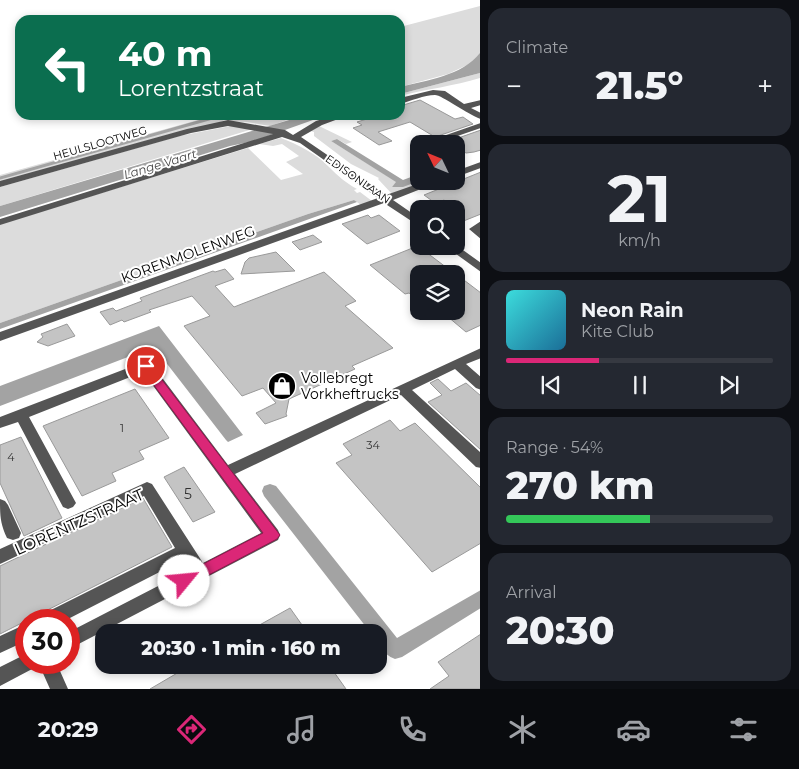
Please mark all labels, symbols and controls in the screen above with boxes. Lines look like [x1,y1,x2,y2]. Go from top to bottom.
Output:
text: 40 m [118,32,213,75]
icon: left [35,35,100,100]
text: Climate [506,38,568,57]
text: 21.5° [596,62,683,109]
text: − [506,69,522,103]
text: + [757,69,773,103]
text: Lorentzstraat [118,75,264,102]
street label: HEULSLOOTWEG [51,123,149,163]
north arrow [410,135,465,190]
map controls [410,135,465,320]
water label: Lange Vaart [122,146,198,182]
street label: EDISONLAAN [323,151,393,207]
text: 21 [608,159,671,238]
button: search [410,200,465,255]
street label: KORENMOLENWEG [118,221,258,287]
text: km/h [618,231,661,250]
button: layers [410,265,465,320]
text: Neon Rain [581,299,684,322]
text: Kite Club [581,322,654,341]
pin [125,345,167,387]
icon: arrive [132,352,160,380]
place label: Vollebregt Vorkheftrucks [301,369,399,403]
shop icon: Vollebregt Vorkheftrucks [267,371,297,401]
icon: previous [537,371,565,399]
icon: pause [626,371,654,399]
icon: next [715,371,743,399]
house number: 1 [120,421,124,435]
house number: 34 [366,438,380,452]
text: Range · 54% [506,438,603,457]
house number: 4 [7,450,15,464]
text: 270 km [506,462,654,509]
street label: LORENTZSTRAAT [11,485,147,559]
house number: 5 [184,485,192,503]
position arrow [157,554,209,606]
text: Arrival [506,583,556,602]
text: 20:30 [506,607,615,654]
speed limit sign: 30 [15,609,80,674]
text: 20:30 · 1 min · 160 m [141,637,341,660]
icon: directions [174,712,209,747]
icon: music [284,712,319,747]
icon: phone [395,712,430,747]
icon: climate [505,712,540,747]
icon: car [616,712,651,747]
icon: filters [726,712,761,747]
text: 20:29 [38,716,98,743]

